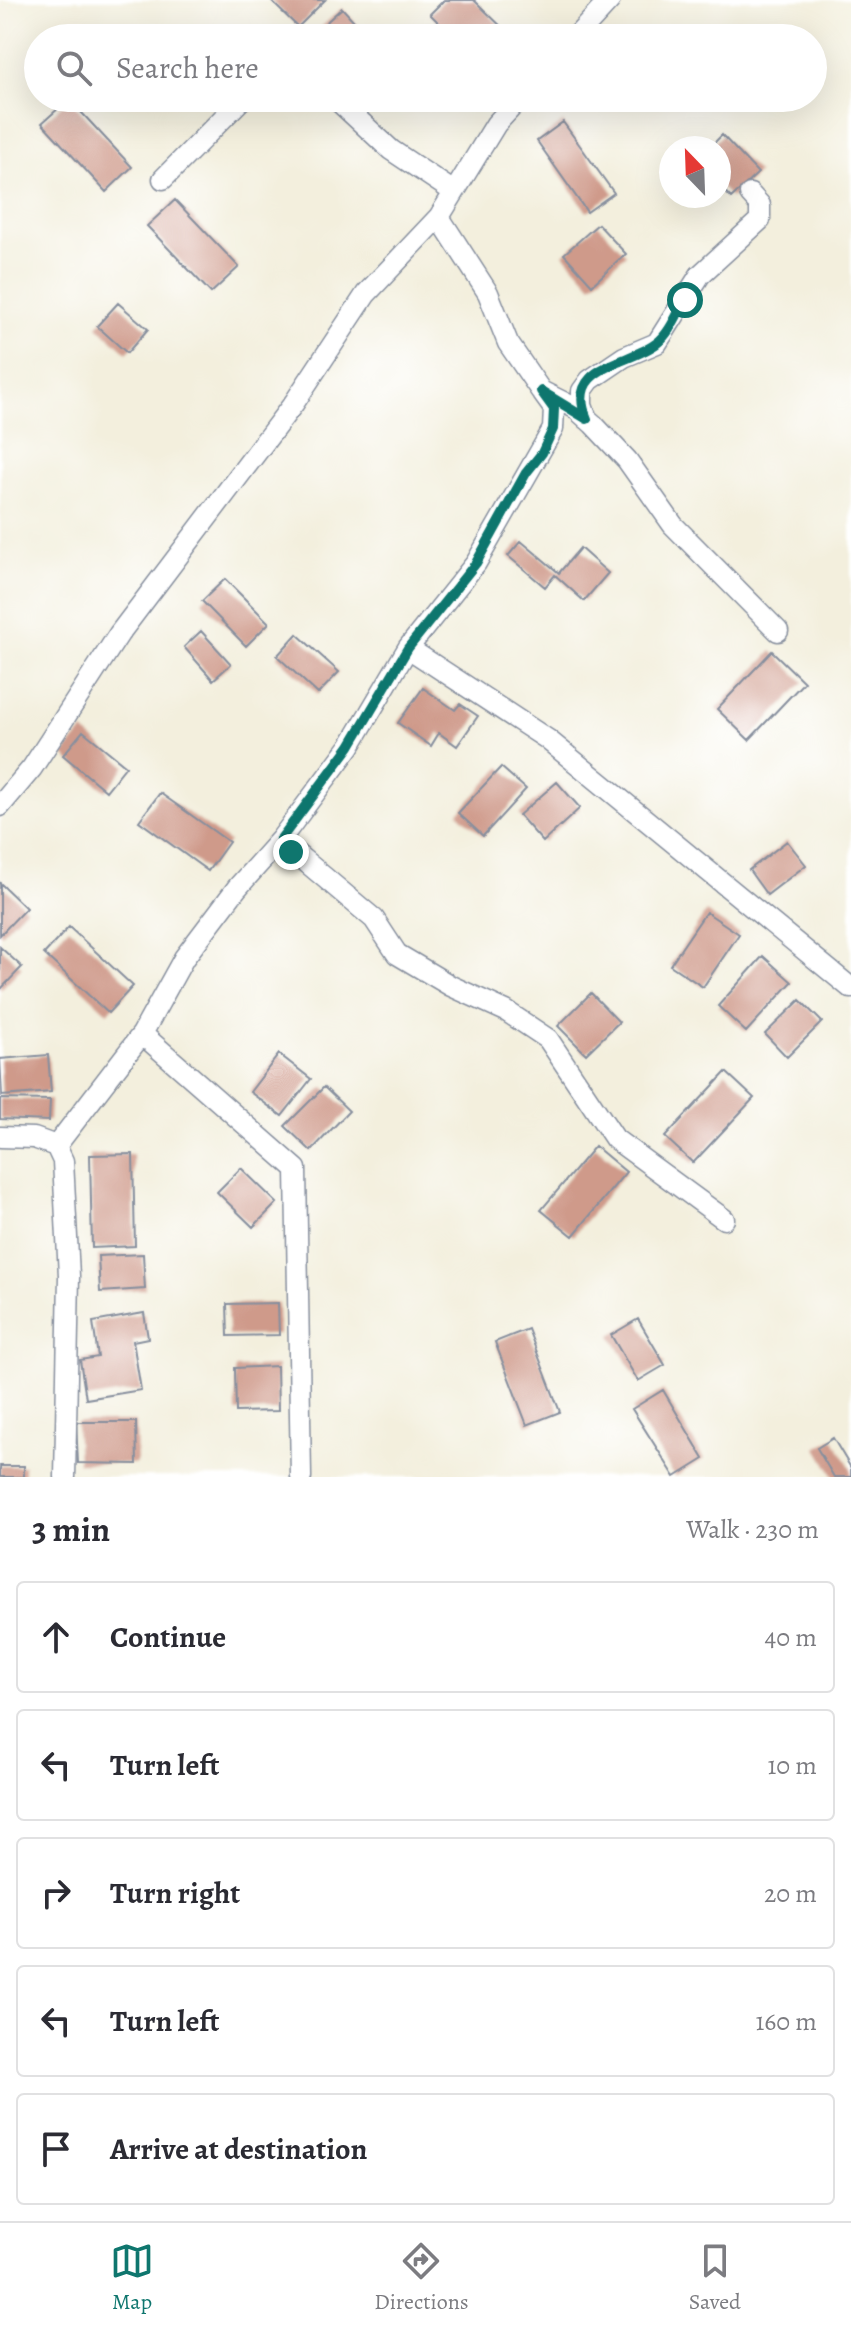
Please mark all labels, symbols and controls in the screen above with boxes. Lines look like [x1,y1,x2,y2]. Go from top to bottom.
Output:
search box [24,24,827,112]
icon: search [52,46,96,90]
text: Search here [116,48,259,88]
north arrow [659,136,731,208]
route start [667,282,703,318]
route end [273,834,309,870]
text: 3 min [32,1506,110,1553]
text: Walk · 230 m [686,1512,819,1547]
icon: ahead [34,1615,78,1659]
text: Continue [110,1617,226,1657]
text: 40 m [765,1620,817,1655]
icon: left [34,1743,78,1787]
text: Turn left [110,1745,219,1785]
text: 10 m [767,1748,817,1783]
icon: right [34,1871,78,1915]
text: Turn right [110,1873,240,1913]
text: 20 m [764,1876,817,1911]
icon: left [34,1999,78,2043]
text: Turn left [110,2001,219,2041]
text: 160 m [755,2004,817,2039]
icon: arrive [34,2127,78,2171]
text: Arrive at destination [110,2129,367,2169]
tab: Map [110,2239,154,2317]
tab: Directions [374,2239,469,2317]
tab: Saved [689,2239,741,2317]

